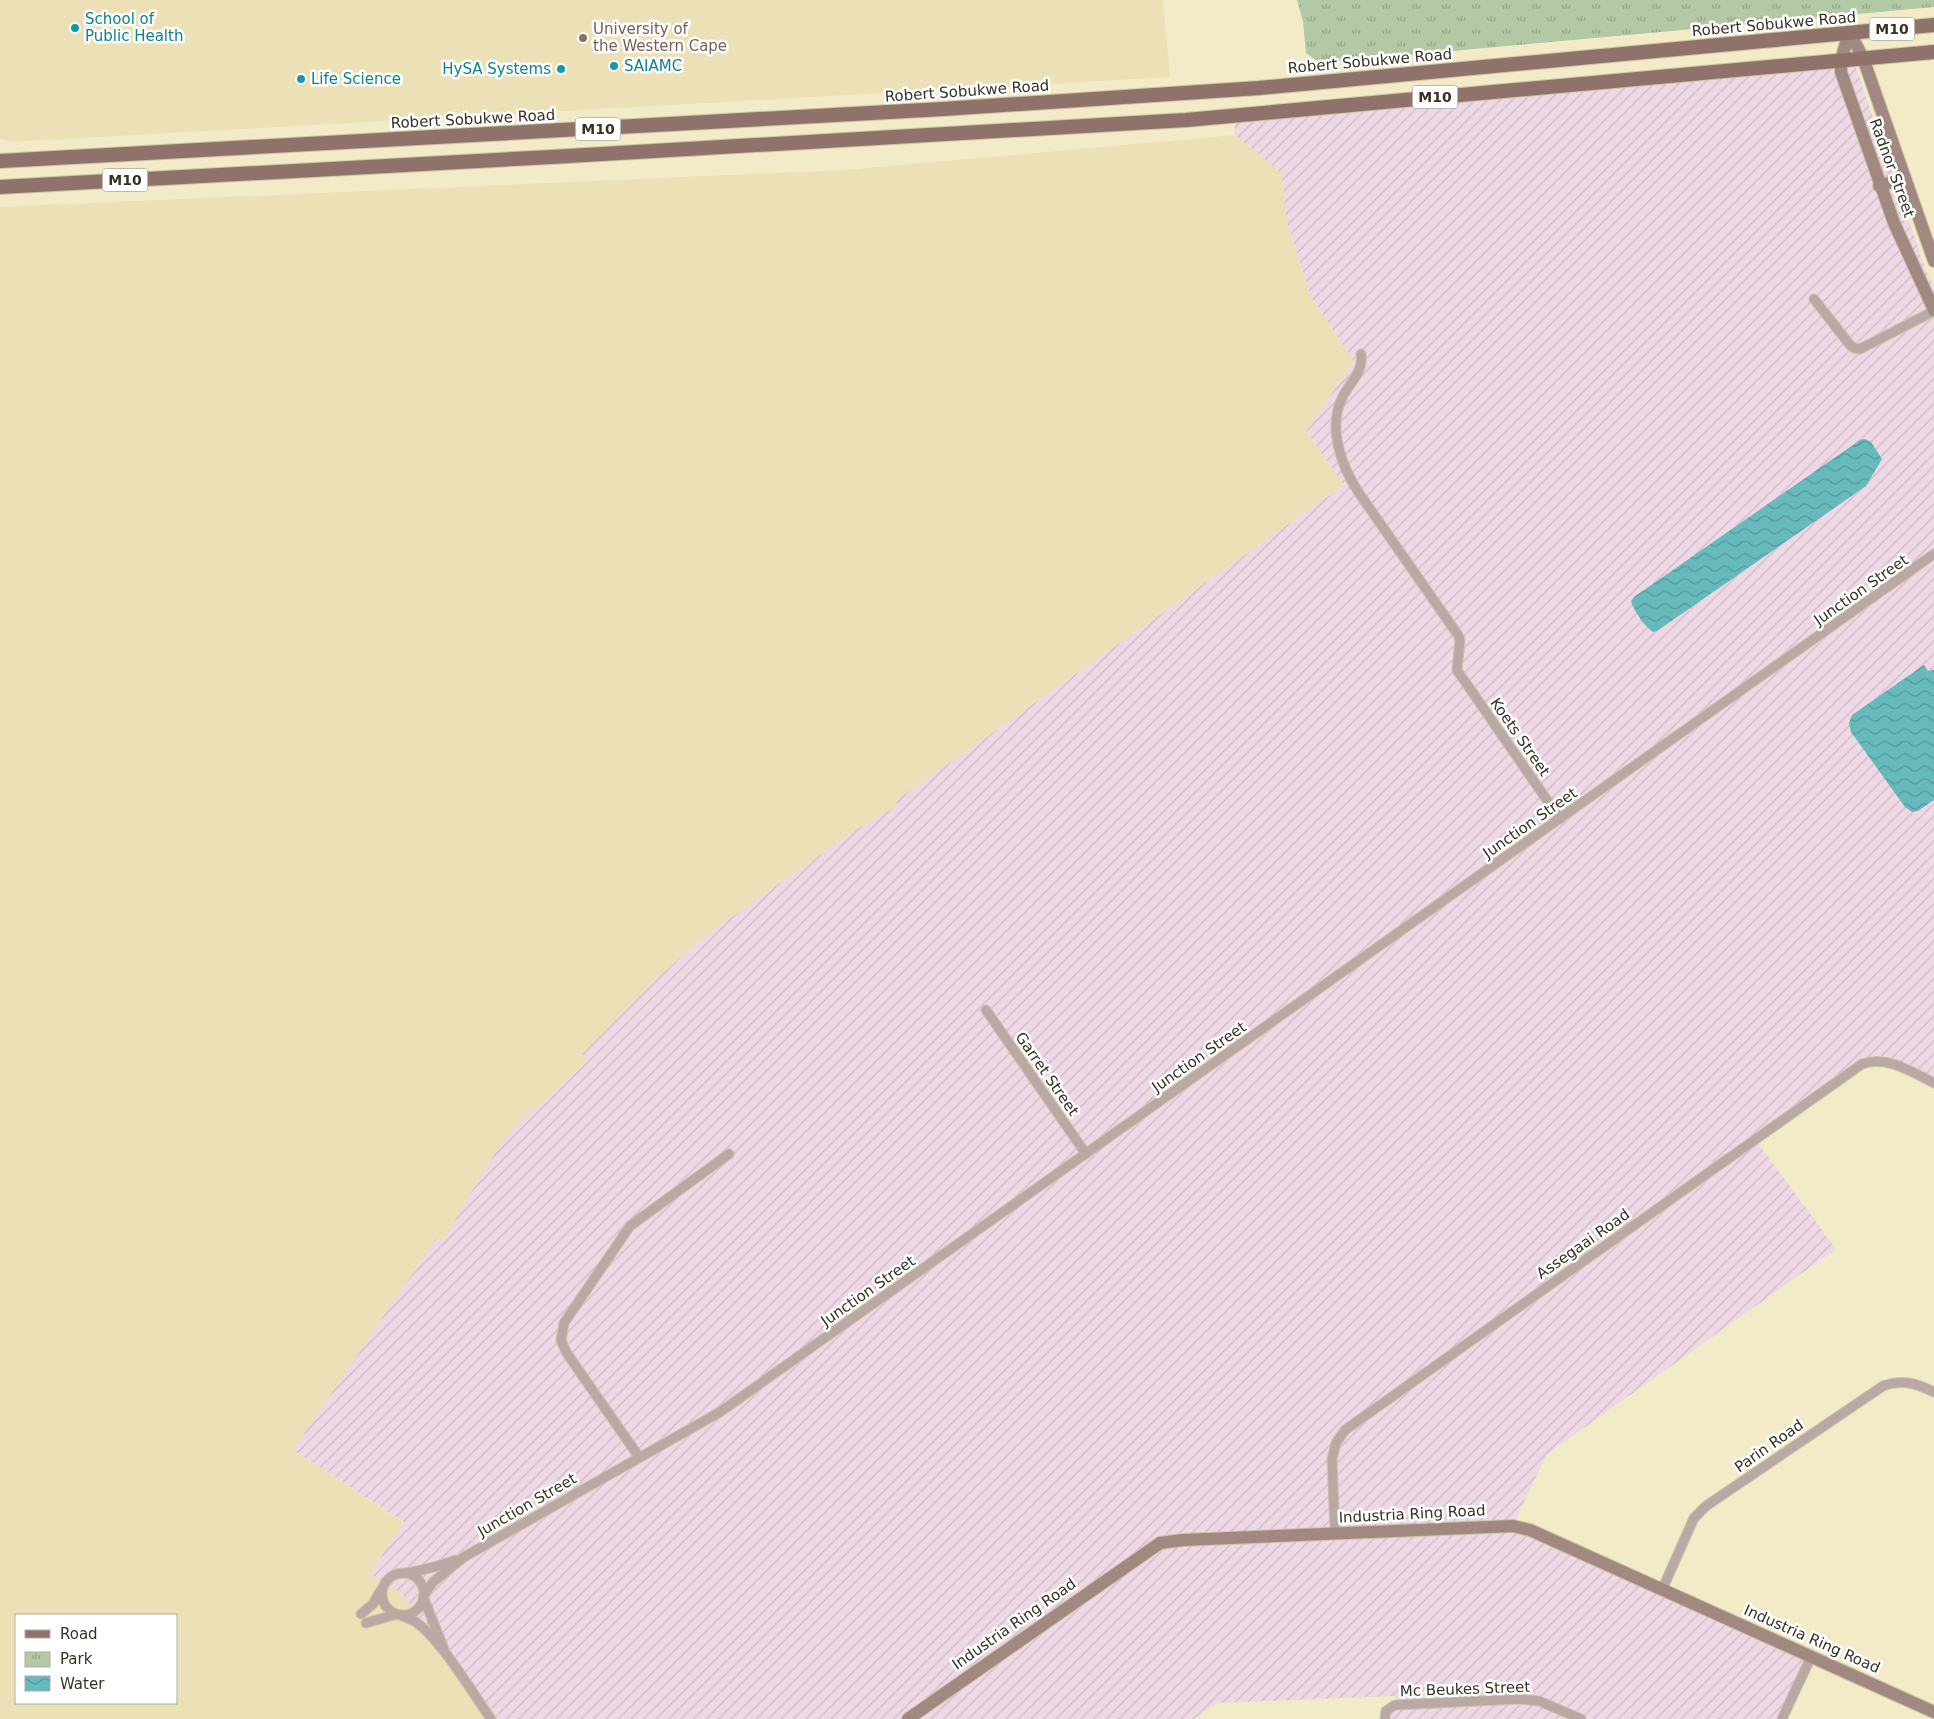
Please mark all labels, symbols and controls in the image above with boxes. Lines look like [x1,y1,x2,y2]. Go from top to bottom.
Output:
street label: Robert Sobukwe Road [1691,8,1857,40]
place label: School of Public Health [85,10,183,45]
road number: M10 [1870,18,1914,40]
place label: University of the Western Cape [593,20,727,55]
marker: School of Public Health [69,22,81,34]
marker: University of the Western Cape [577,32,589,44]
street label: Robert Sobukwe Road [1287,45,1453,77]
place label: SAIAMC [624,57,682,75]
place label: HySA Systems [442,60,551,78]
marker: SAIAMC [608,60,620,72]
marker: HySA Systems [555,63,567,75]
place label: Life Science [311,70,401,88]
marker: Life Science [295,73,307,85]
street label: Robert Sobukwe Road [884,76,1050,106]
road number: M10 [1412,85,1458,108]
street label: Robert Sobukwe Road [390,106,556,132]
street label: Radnor Street [1866,116,1918,220]
road number: M10 [576,118,620,140]
road number: M10 [102,168,148,192]
street label: Junction Street [1810,551,1912,630]
street label: Koets Street [1486,694,1554,780]
street label: Junction Street [1479,784,1581,863]
street label: Junction Street [1148,1018,1250,1097]
street label: Garret Street [1012,1029,1083,1119]
street label: Assegaai Road [1533,1205,1633,1283]
street label: Junction Street [817,1252,919,1331]
street label: Parin Road [1731,1416,1807,1476]
street label: Junction Street [474,1469,580,1541]
street label: Industria Ring Road [1338,1501,1486,1527]
street label: Industria Ring Road [949,1574,1079,1674]
street label: Industria Ring Road [1741,1601,1883,1677]
legend [15,1614,178,1704]
text: Road [60,1625,98,1643]
text: Park [60,1650,93,1668]
text: Water [60,1675,105,1693]
street label: Mc Beukes Street [1399,1678,1531,1700]

